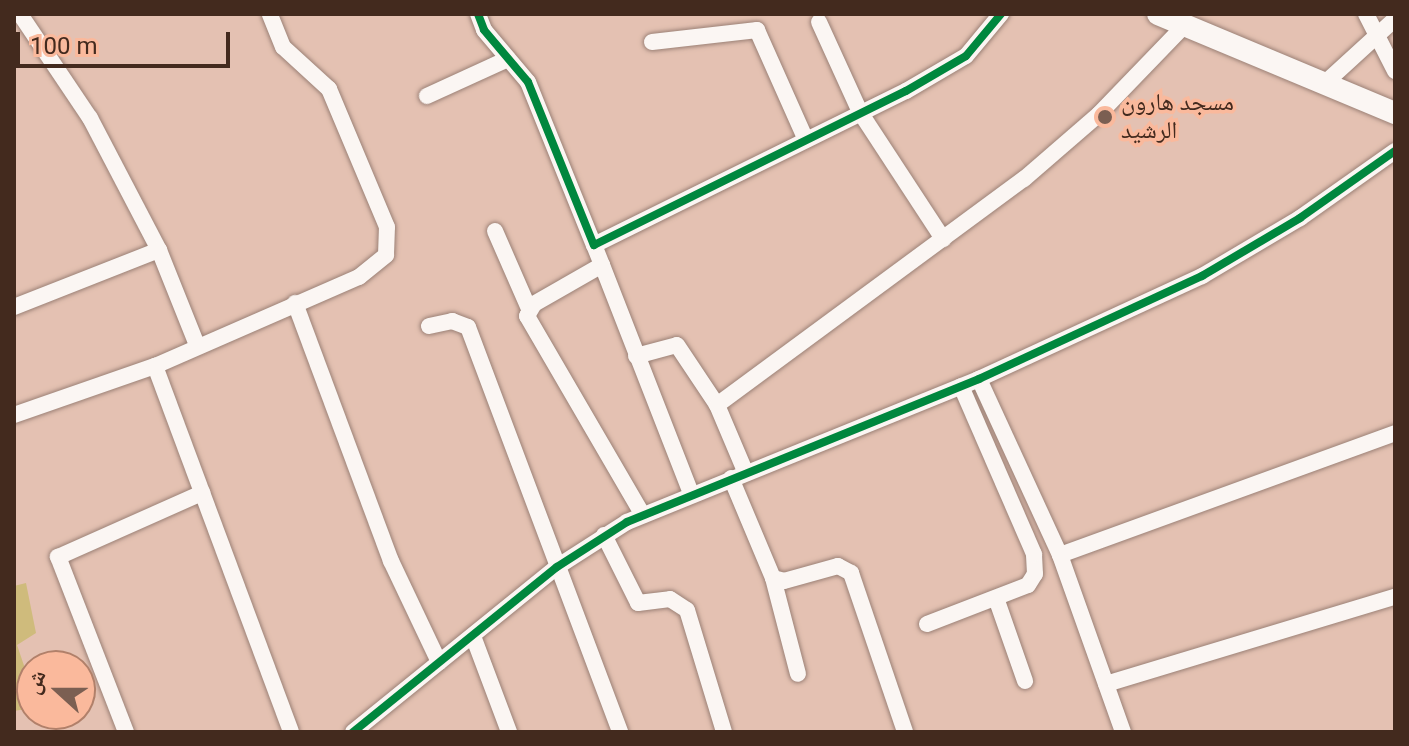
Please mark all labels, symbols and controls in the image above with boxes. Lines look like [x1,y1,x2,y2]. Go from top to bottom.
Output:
scale bar [20,16,234,66]
text: 100 m [30,32,97,60]
place label: مسجد هارون الرشيد [1121,89,1234,145]
marker: مسجد هارون الرشيد [1096,108,1114,126]
north arrow [16,650,96,730]
text: ش [19,667,51,697]

